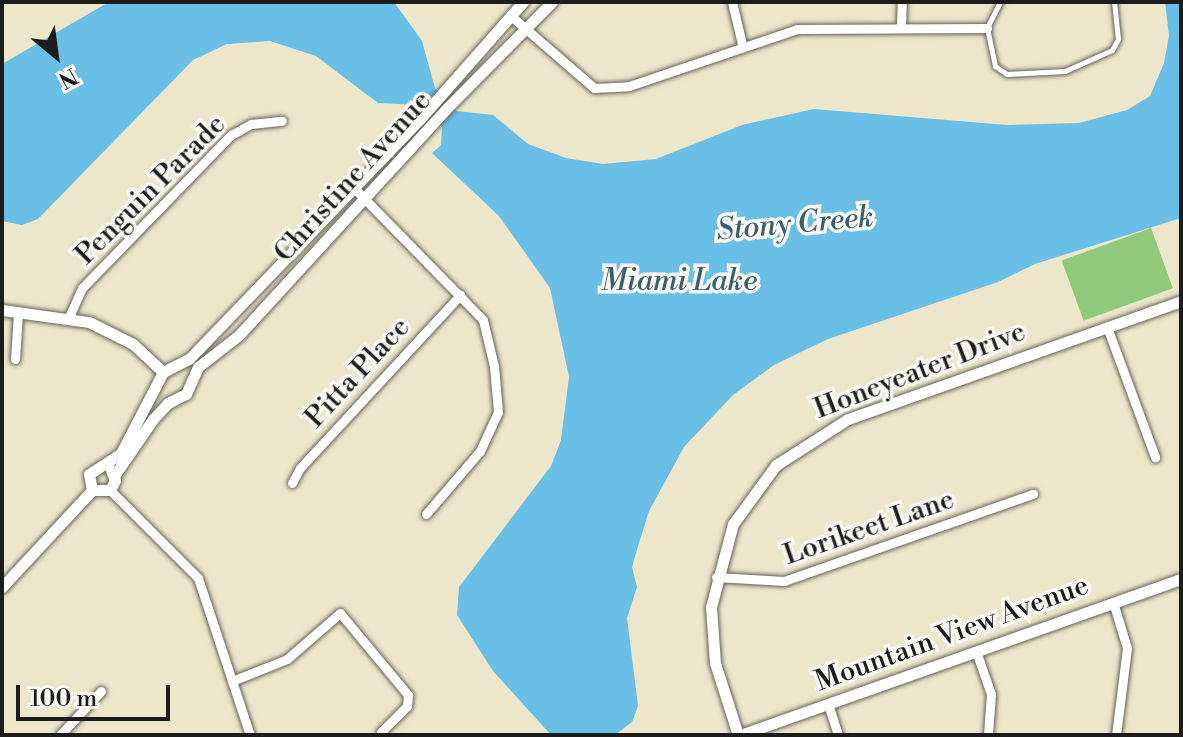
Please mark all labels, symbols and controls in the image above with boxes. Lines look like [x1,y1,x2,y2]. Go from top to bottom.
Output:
north arrow [16,16,96,96]
text: N [54,61,82,93]
street label: Christine Avenue [267,85,439,269]
street label: Penguin Parade [69,108,233,272]
water label: Stony Creek [715,199,875,249]
water label: Miami Lake [601,263,757,299]
street label: Pitta Place [299,311,417,435]
street label: Honeyeater Drive [810,315,1030,427]
street label: Lorikeet Lane [779,483,959,573]
street label: Mountain View Avenue [811,569,1093,699]
scale bar [20,669,174,719]
text: 100 m [30,684,97,714]

